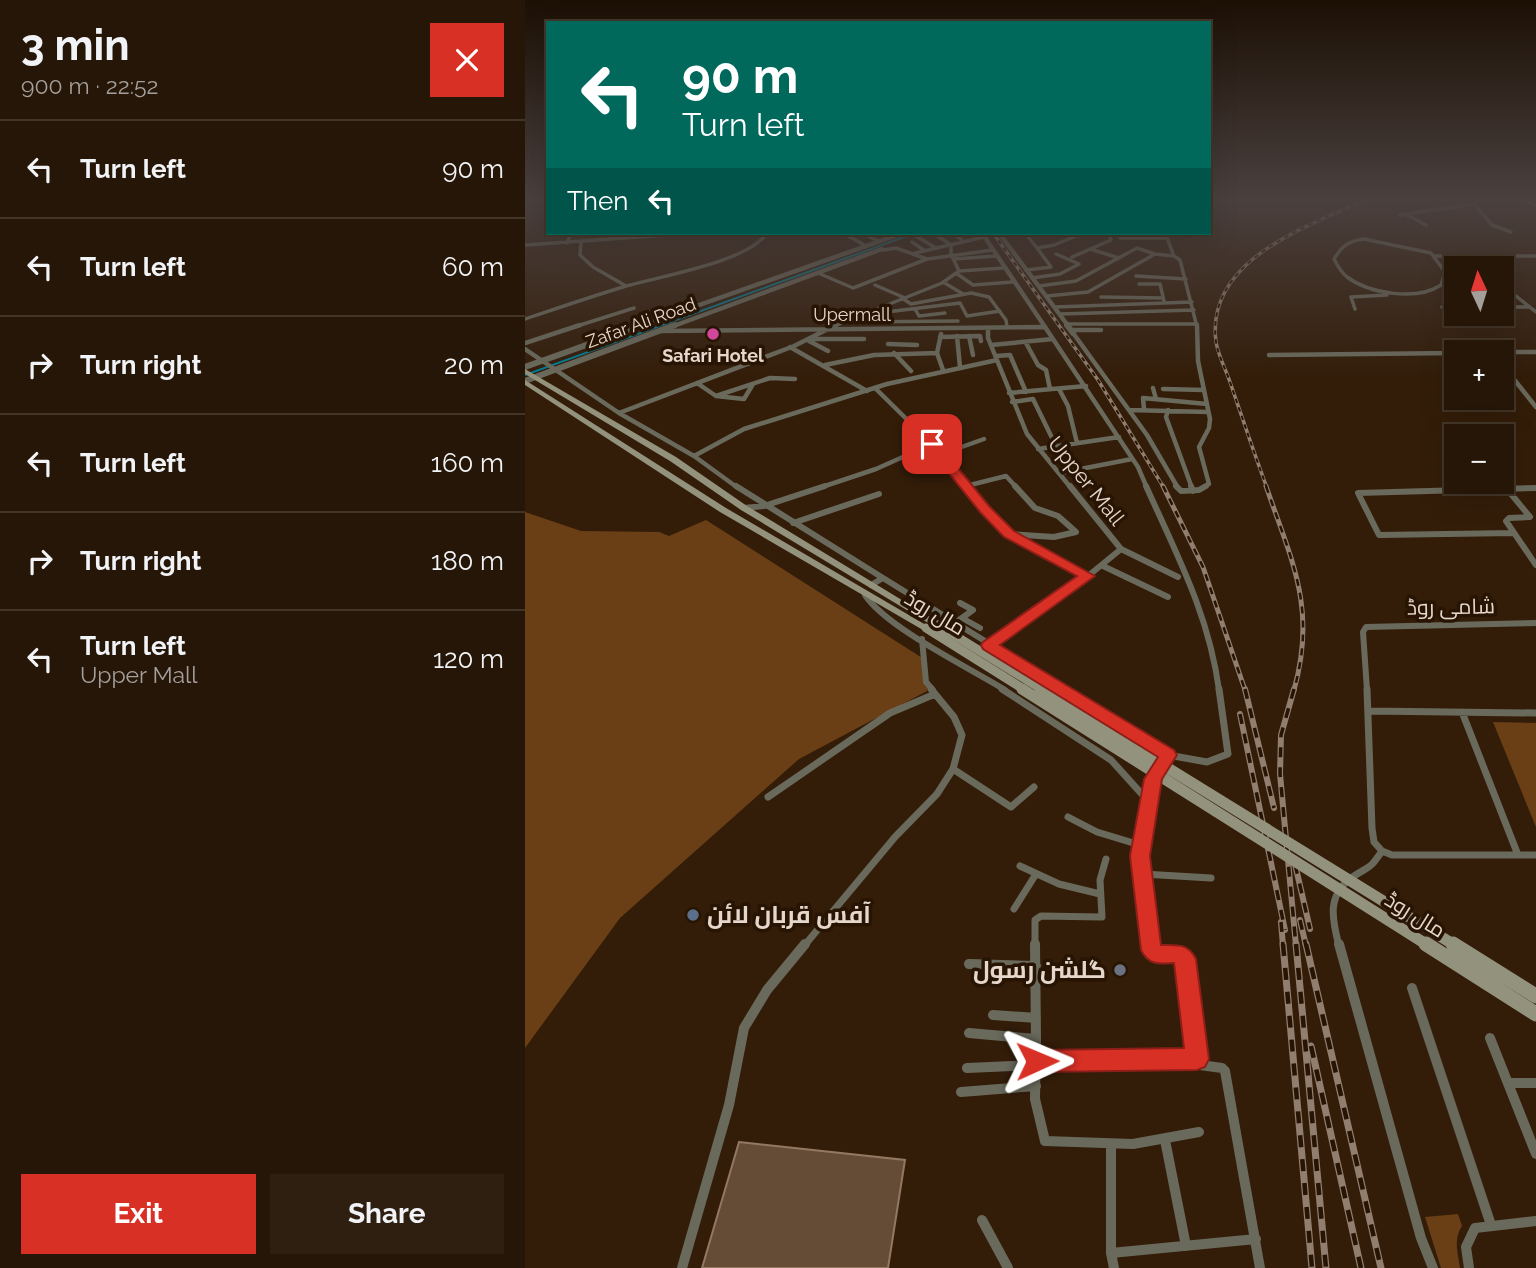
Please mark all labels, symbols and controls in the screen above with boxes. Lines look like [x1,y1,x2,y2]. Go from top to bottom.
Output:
text: 3 min [21,21,130,70]
button: close [430,23,504,97]
text: 90 m [682,47,798,104]
icon: left [567,49,658,140]
text: 900 m · 22:52 [21,72,159,99]
text: Turn left [682,106,804,143]
icon: left [21,150,59,188]
text: Turn left [80,154,186,184]
text: 90 m [442,154,504,184]
icon: left [642,182,680,220]
text: Then [567,186,628,216]
icon: left [21,248,59,286]
text: Turn left [80,252,186,282]
text: 60 m [442,252,504,282]
north arrow [1444,256,1514,326]
map controls [1444,256,1514,494]
street label: Zafar Ali Road [583,293,699,352]
street label: Upermall [813,304,891,325]
marker: Safari Hotel [705,326,721,342]
button: + [1444,340,1514,410]
place label: Safari Hotel [662,345,764,366]
icon: right [21,346,59,384]
text: Turn right [80,350,201,380]
text: 20 m [444,350,504,380]
pin [902,414,962,474]
button: − [1444,424,1514,494]
icon: arrive [913,425,951,463]
street label: Upper Mall [1043,431,1130,531]
icon: left [21,444,59,482]
text: Turn left [80,448,186,478]
text: 160 m [431,448,504,478]
icon: right [21,542,59,580]
text: Turn right [80,546,201,576]
text: 180 m [431,546,504,576]
street label: مال روڈ [900,585,970,641]
street label: شامی روڈ [1407,593,1495,621]
text: Turn left [80,631,186,661]
icon: left [21,640,59,678]
text: 120 m [433,644,504,674]
text: Upper Mall [80,661,198,688]
street label: مال روڈ [1380,886,1450,944]
place label: آفس قربان لائن [707,900,871,929]
marker: آفس قربان لائن [685,907,701,923]
place label: گلشن رسول [973,955,1106,984]
marker: گلشن رسول [1112,962,1128,978]
position arrow [1000,1024,1074,1098]
button: Exit [21,1174,256,1254]
button: Share [270,1174,504,1254]

